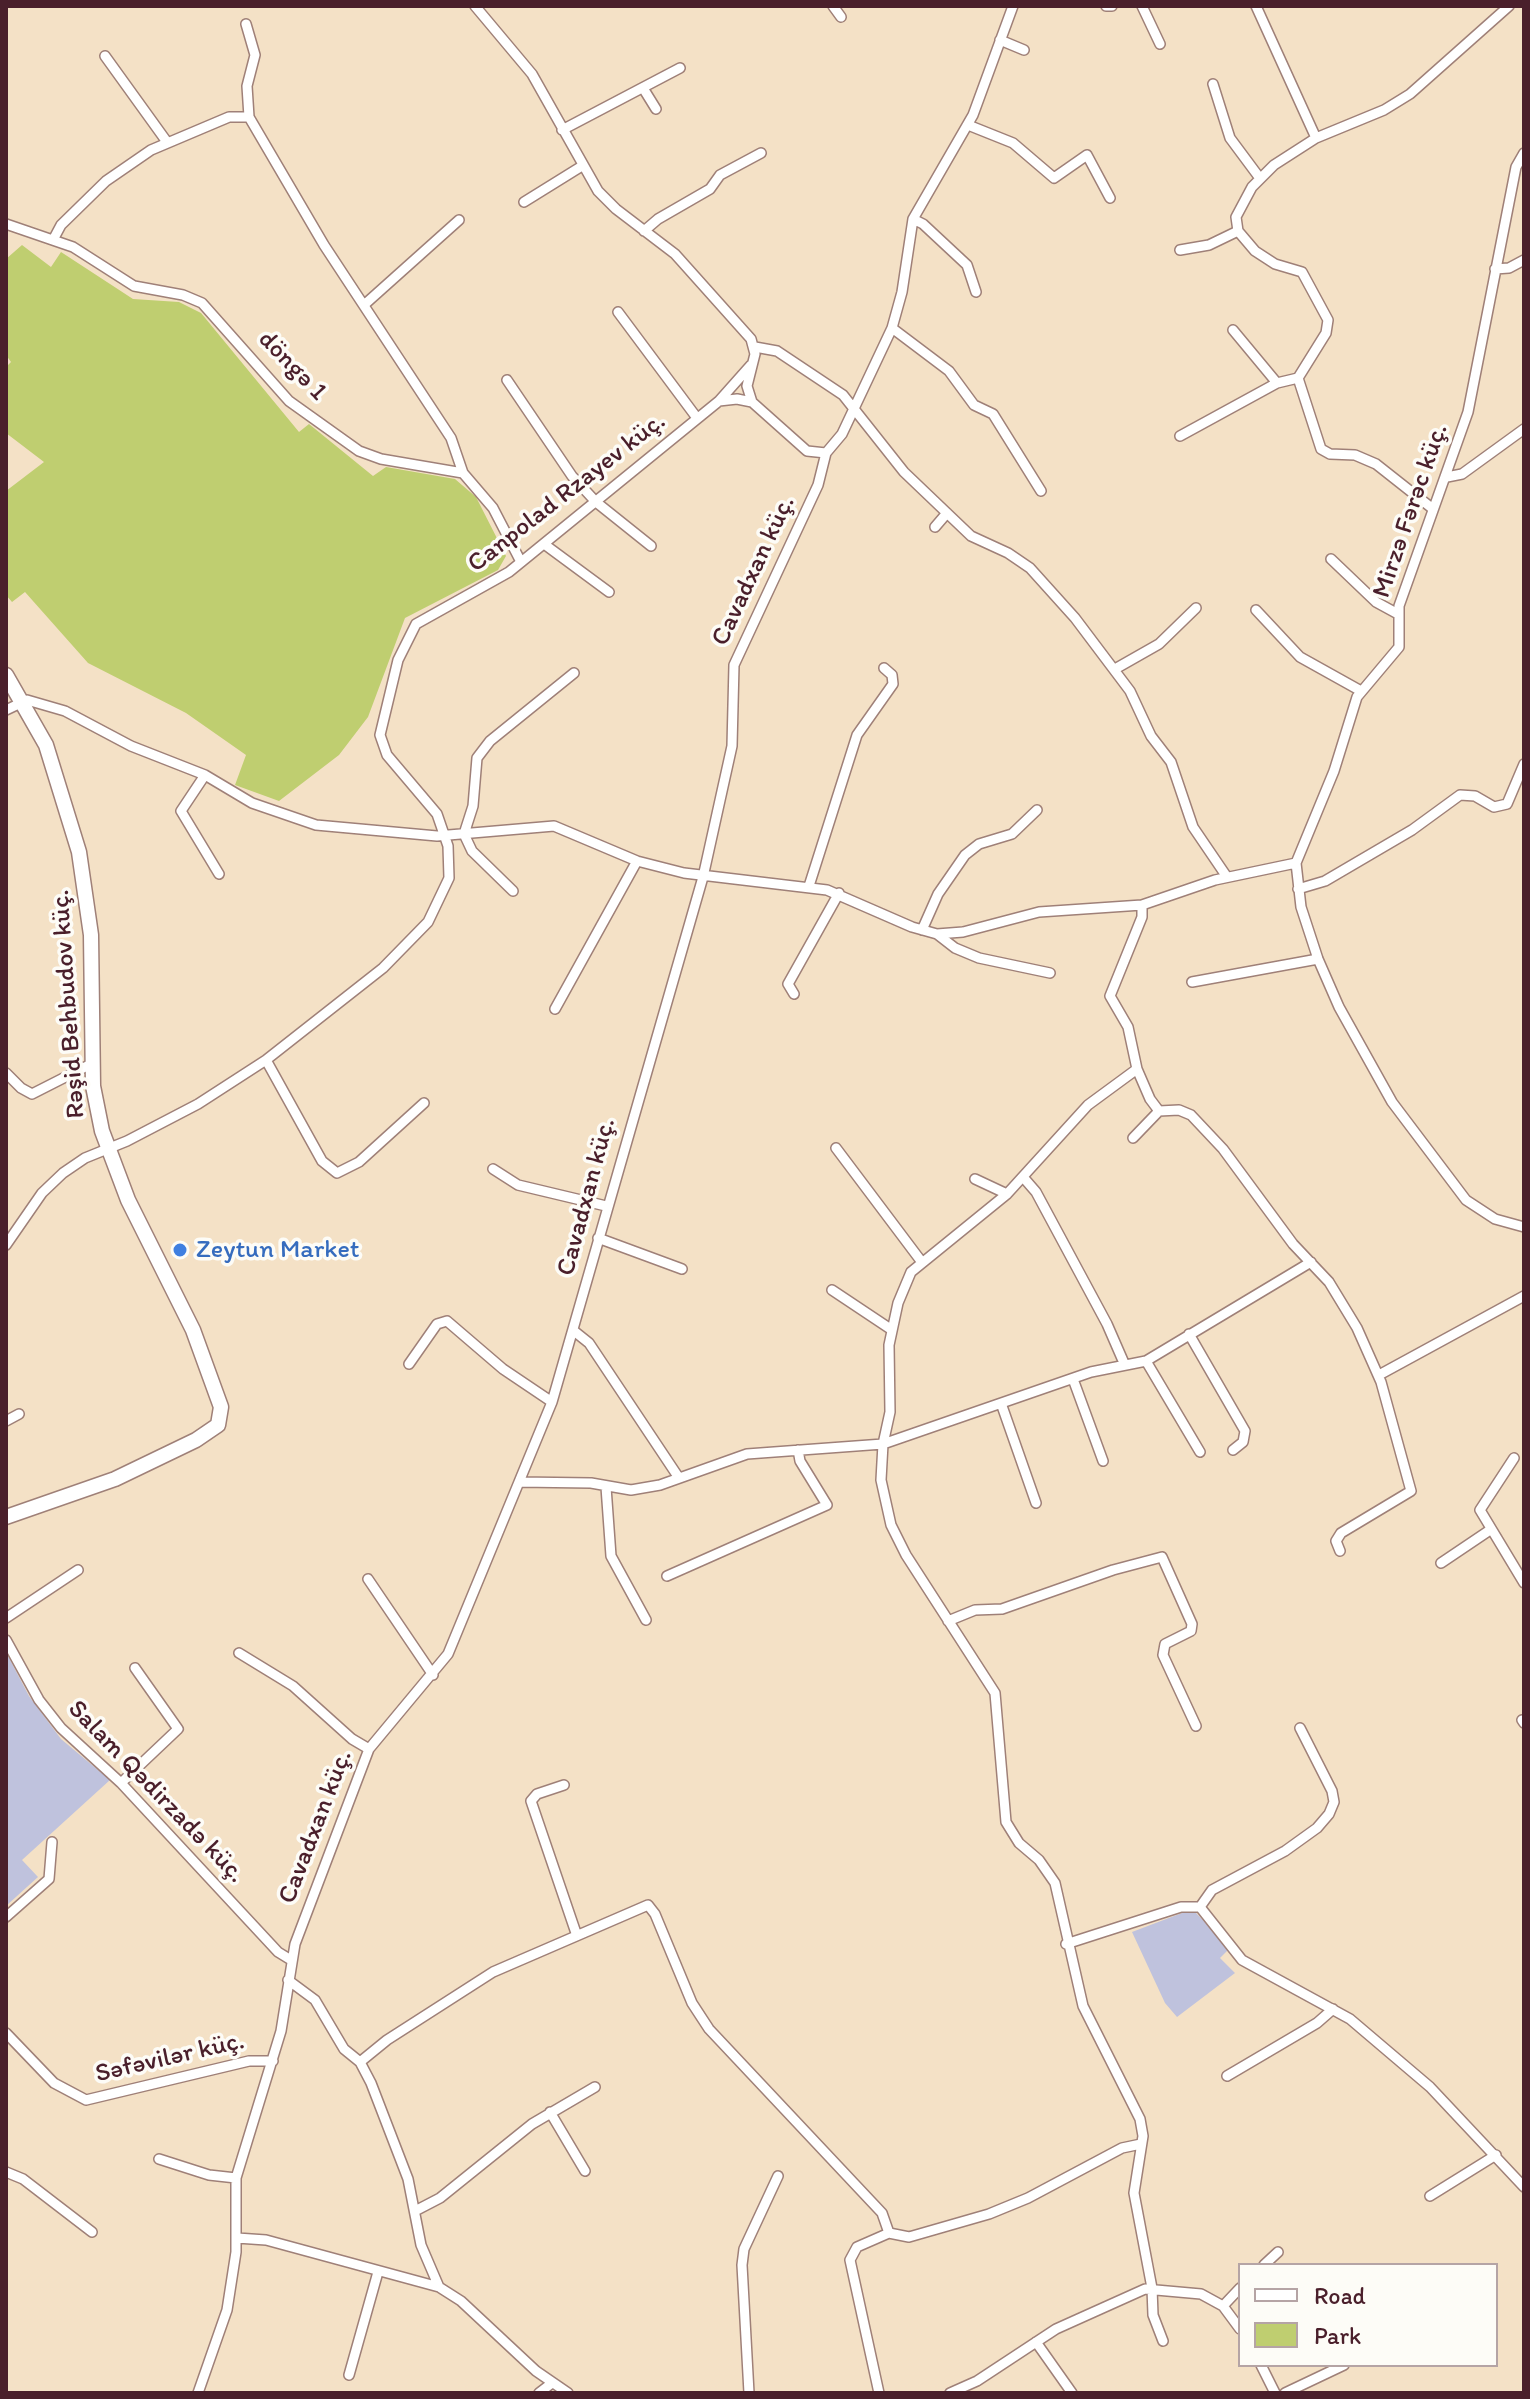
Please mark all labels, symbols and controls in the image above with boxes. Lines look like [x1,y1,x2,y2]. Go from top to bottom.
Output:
street label: döngə 1 [251,324,333,408]
street label: Canpolad Rzayev küç. [462,406,672,580]
street label: Mirzə Fərəc küç. [1367,420,1455,602]
street label: Cavadxan küç. [706,491,802,651]
street label: Rəşid Behbudov küç. [45,888,93,1120]
street label: Cavadxan küç. [551,1115,623,1279]
place label: Zeytun Market [196,1234,360,1266]
marker: Zeytun Market [171,1241,189,1259]
street label: Salam Qədirzadə küç. [61,1694,251,1890]
street label: Cavadxan küç. [272,1746,360,1908]
street label: Səfəvilər küç. [92,2026,248,2090]
legend [1238,2263,1498,2367]
text: Road [1314,2281,1366,2310]
text: Park [1314,2321,1361,2350]

